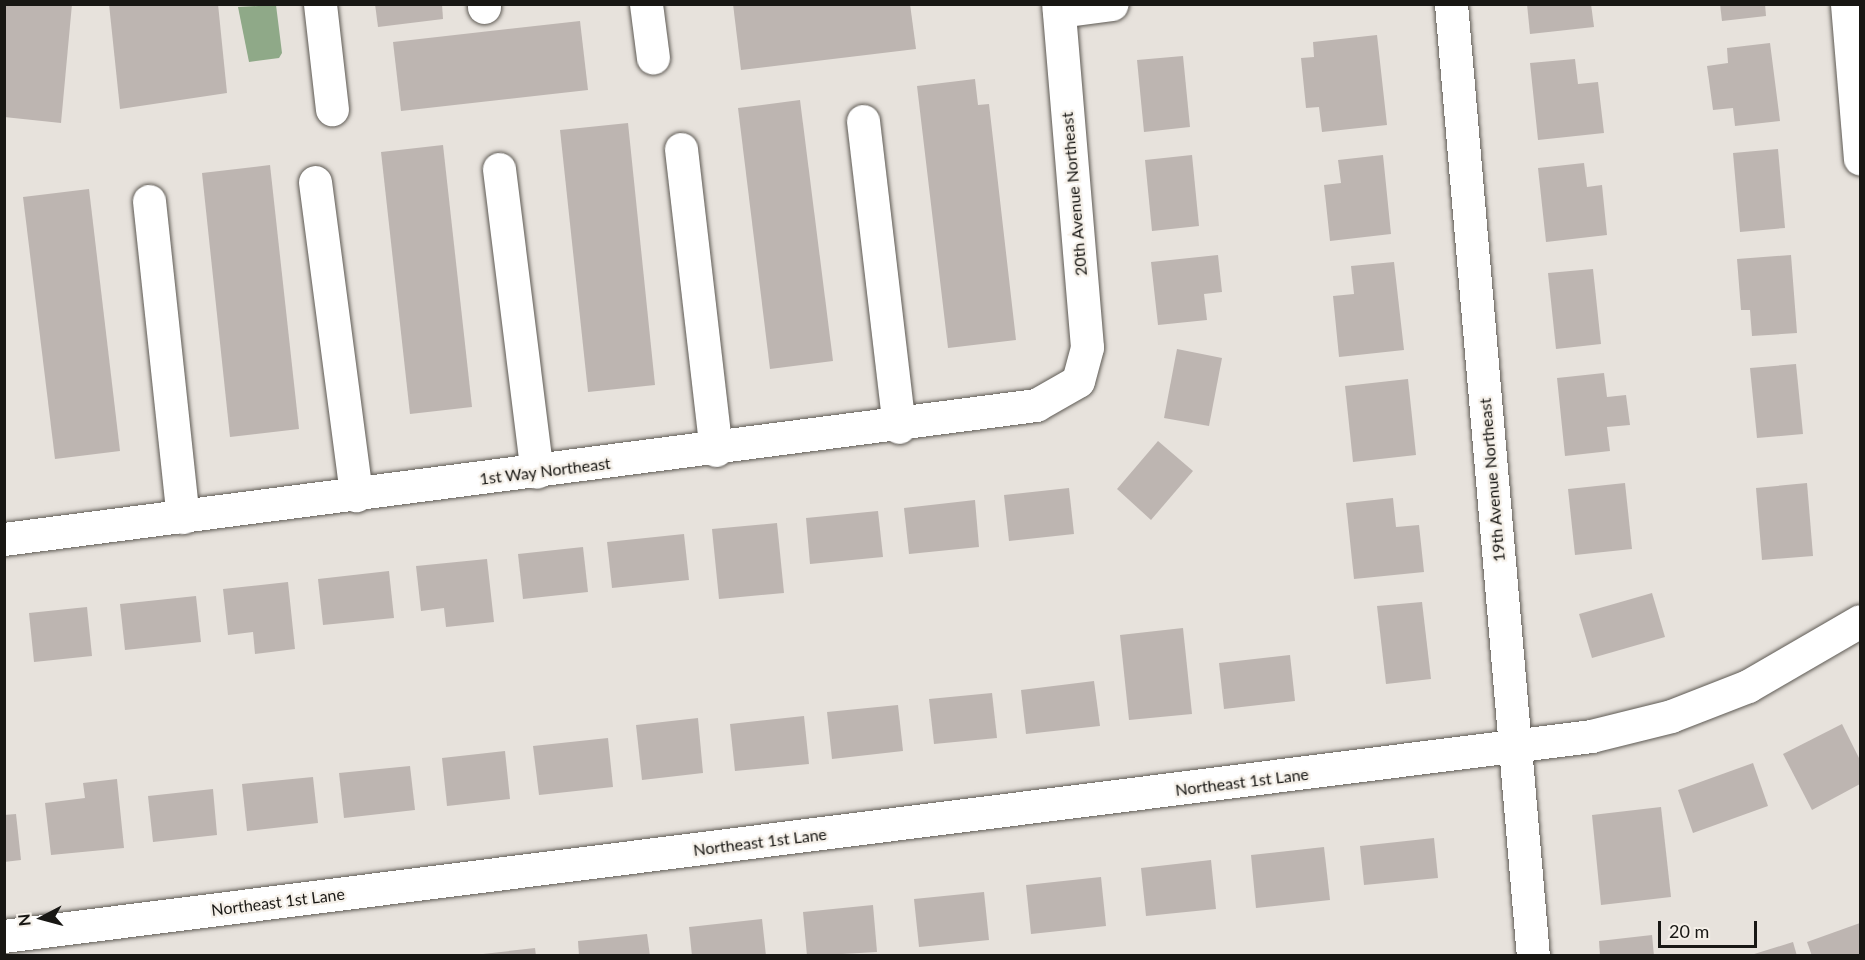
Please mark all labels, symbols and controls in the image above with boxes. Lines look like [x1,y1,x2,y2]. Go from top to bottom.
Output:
street label: 20th Avenue Northeast [1057,111,1091,277]
street label: 19th Avenue Northeast [1475,397,1509,563]
street label: 1st Way Northeast [478,453,612,489]
street label: Northeast 1st Lane [1174,764,1310,800]
street label: Northeast 1st Lane [692,824,828,860]
street label: Northeast 1st Lane [210,884,346,920]
north arrow [12,888,72,948]
scale bar [1661,909,1760,947]
text: N [14,913,34,927]
text: 20 m [1669,920,1709,942]

